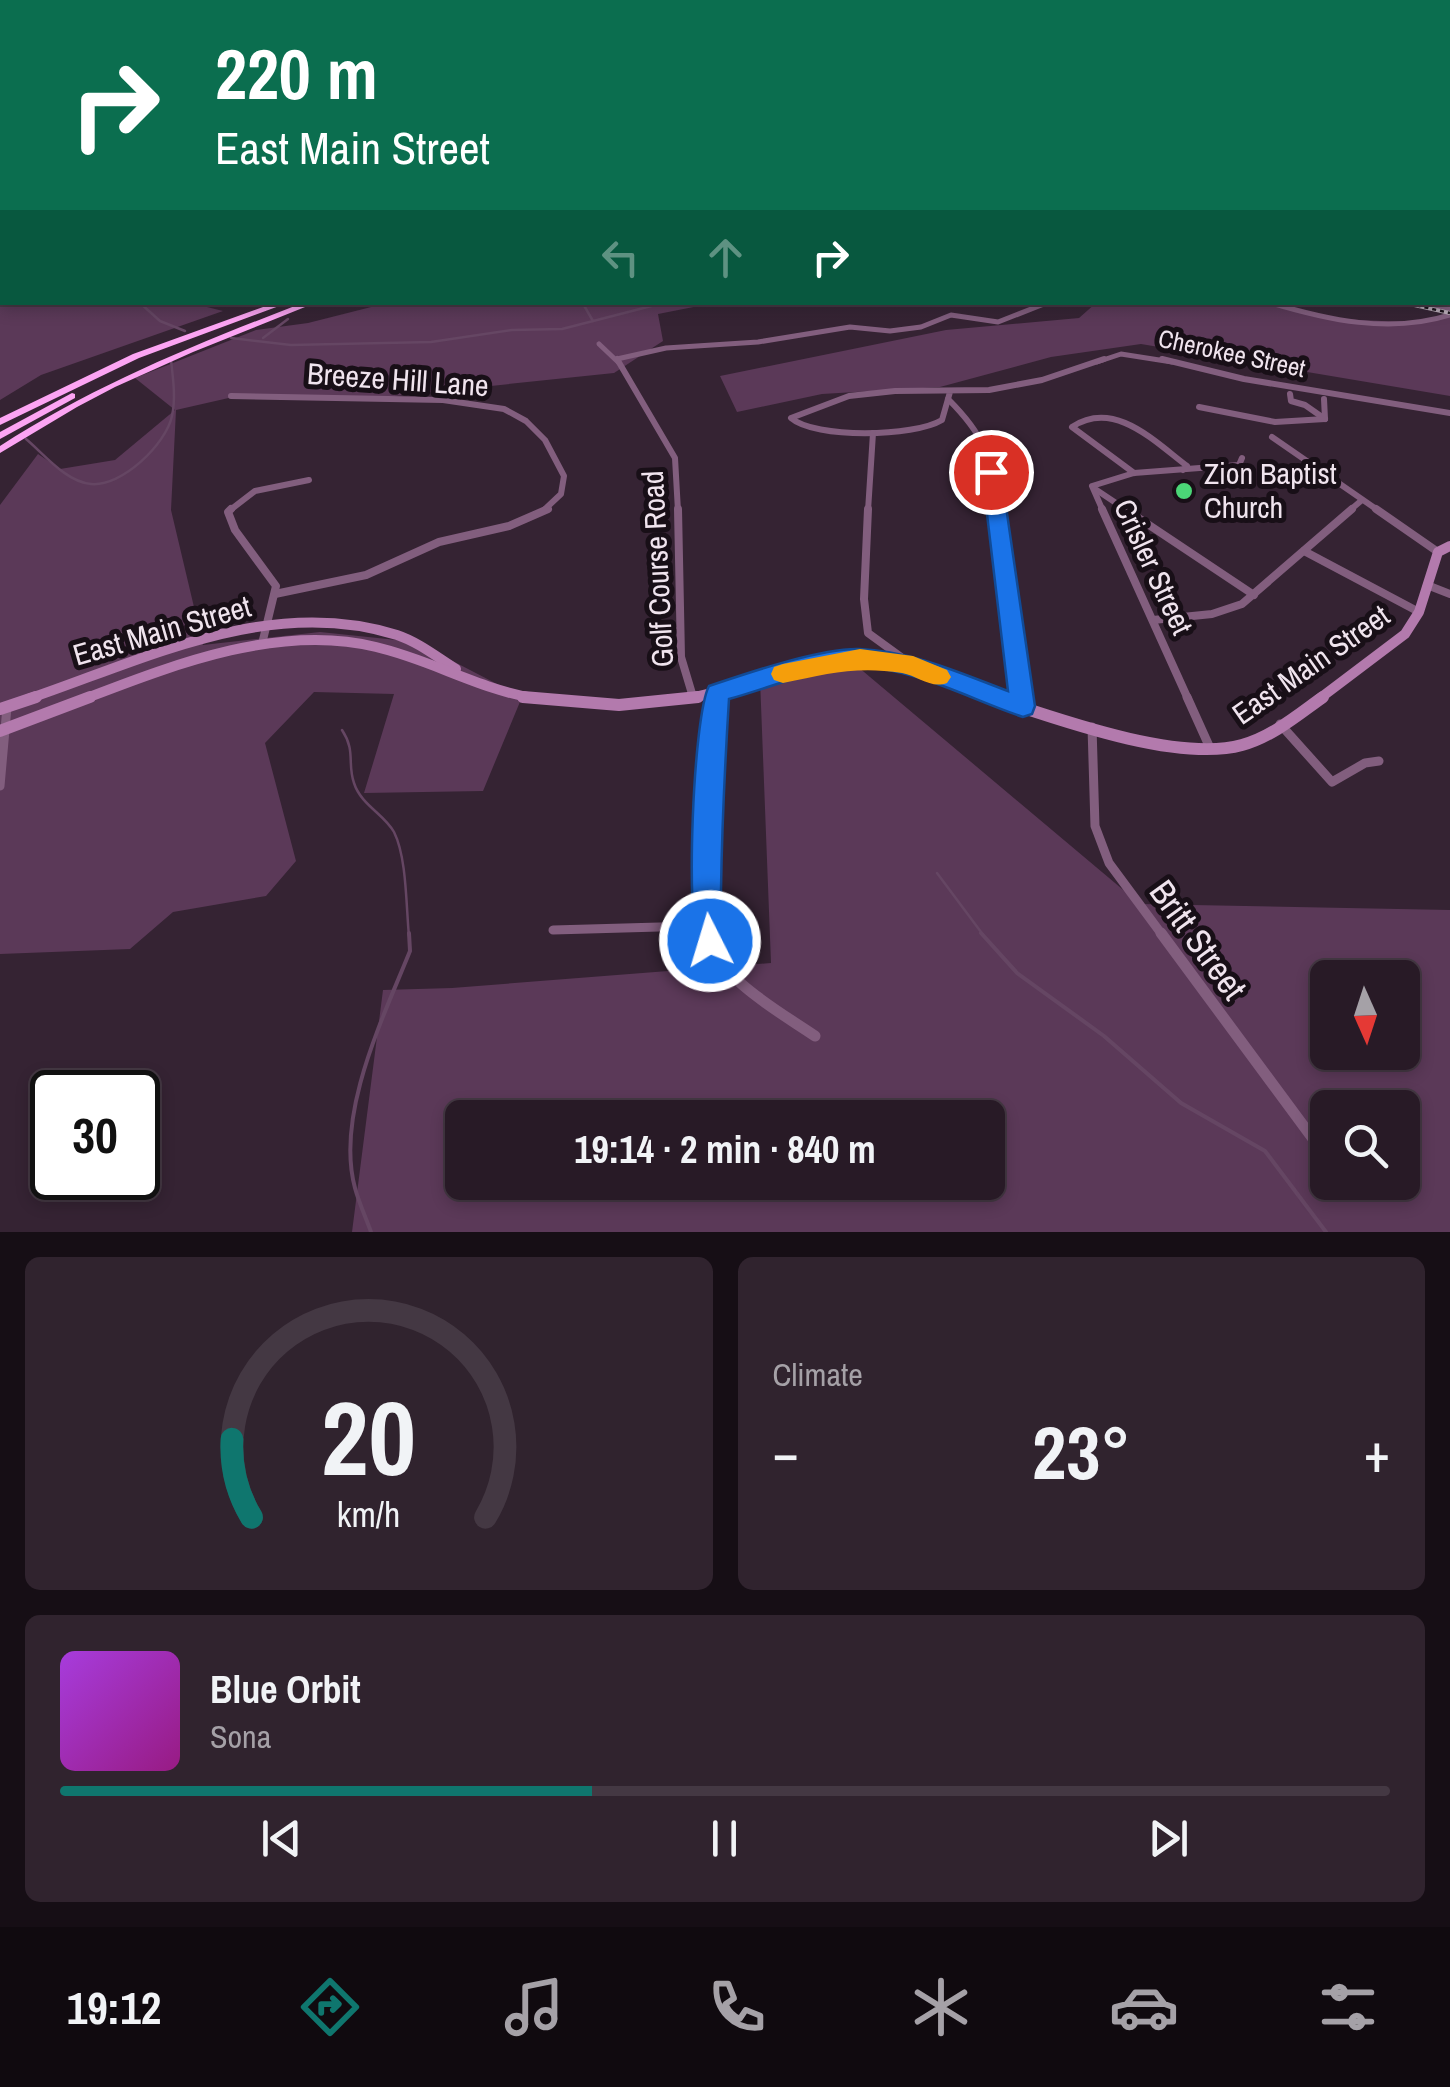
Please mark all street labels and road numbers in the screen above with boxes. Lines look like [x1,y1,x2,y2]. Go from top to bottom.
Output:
street label: Cherokee Street [1155,321,1309,385]
street label: Breeze Hill Lane [306,353,490,405]
street label: Golf Course Road [632,470,682,668]
street label: Crisler Street [1105,492,1203,641]
street label: East Main Street [68,586,255,675]
street label: East Main Street [1224,595,1397,733]
street label: Britt Street [1139,870,1258,1009]

